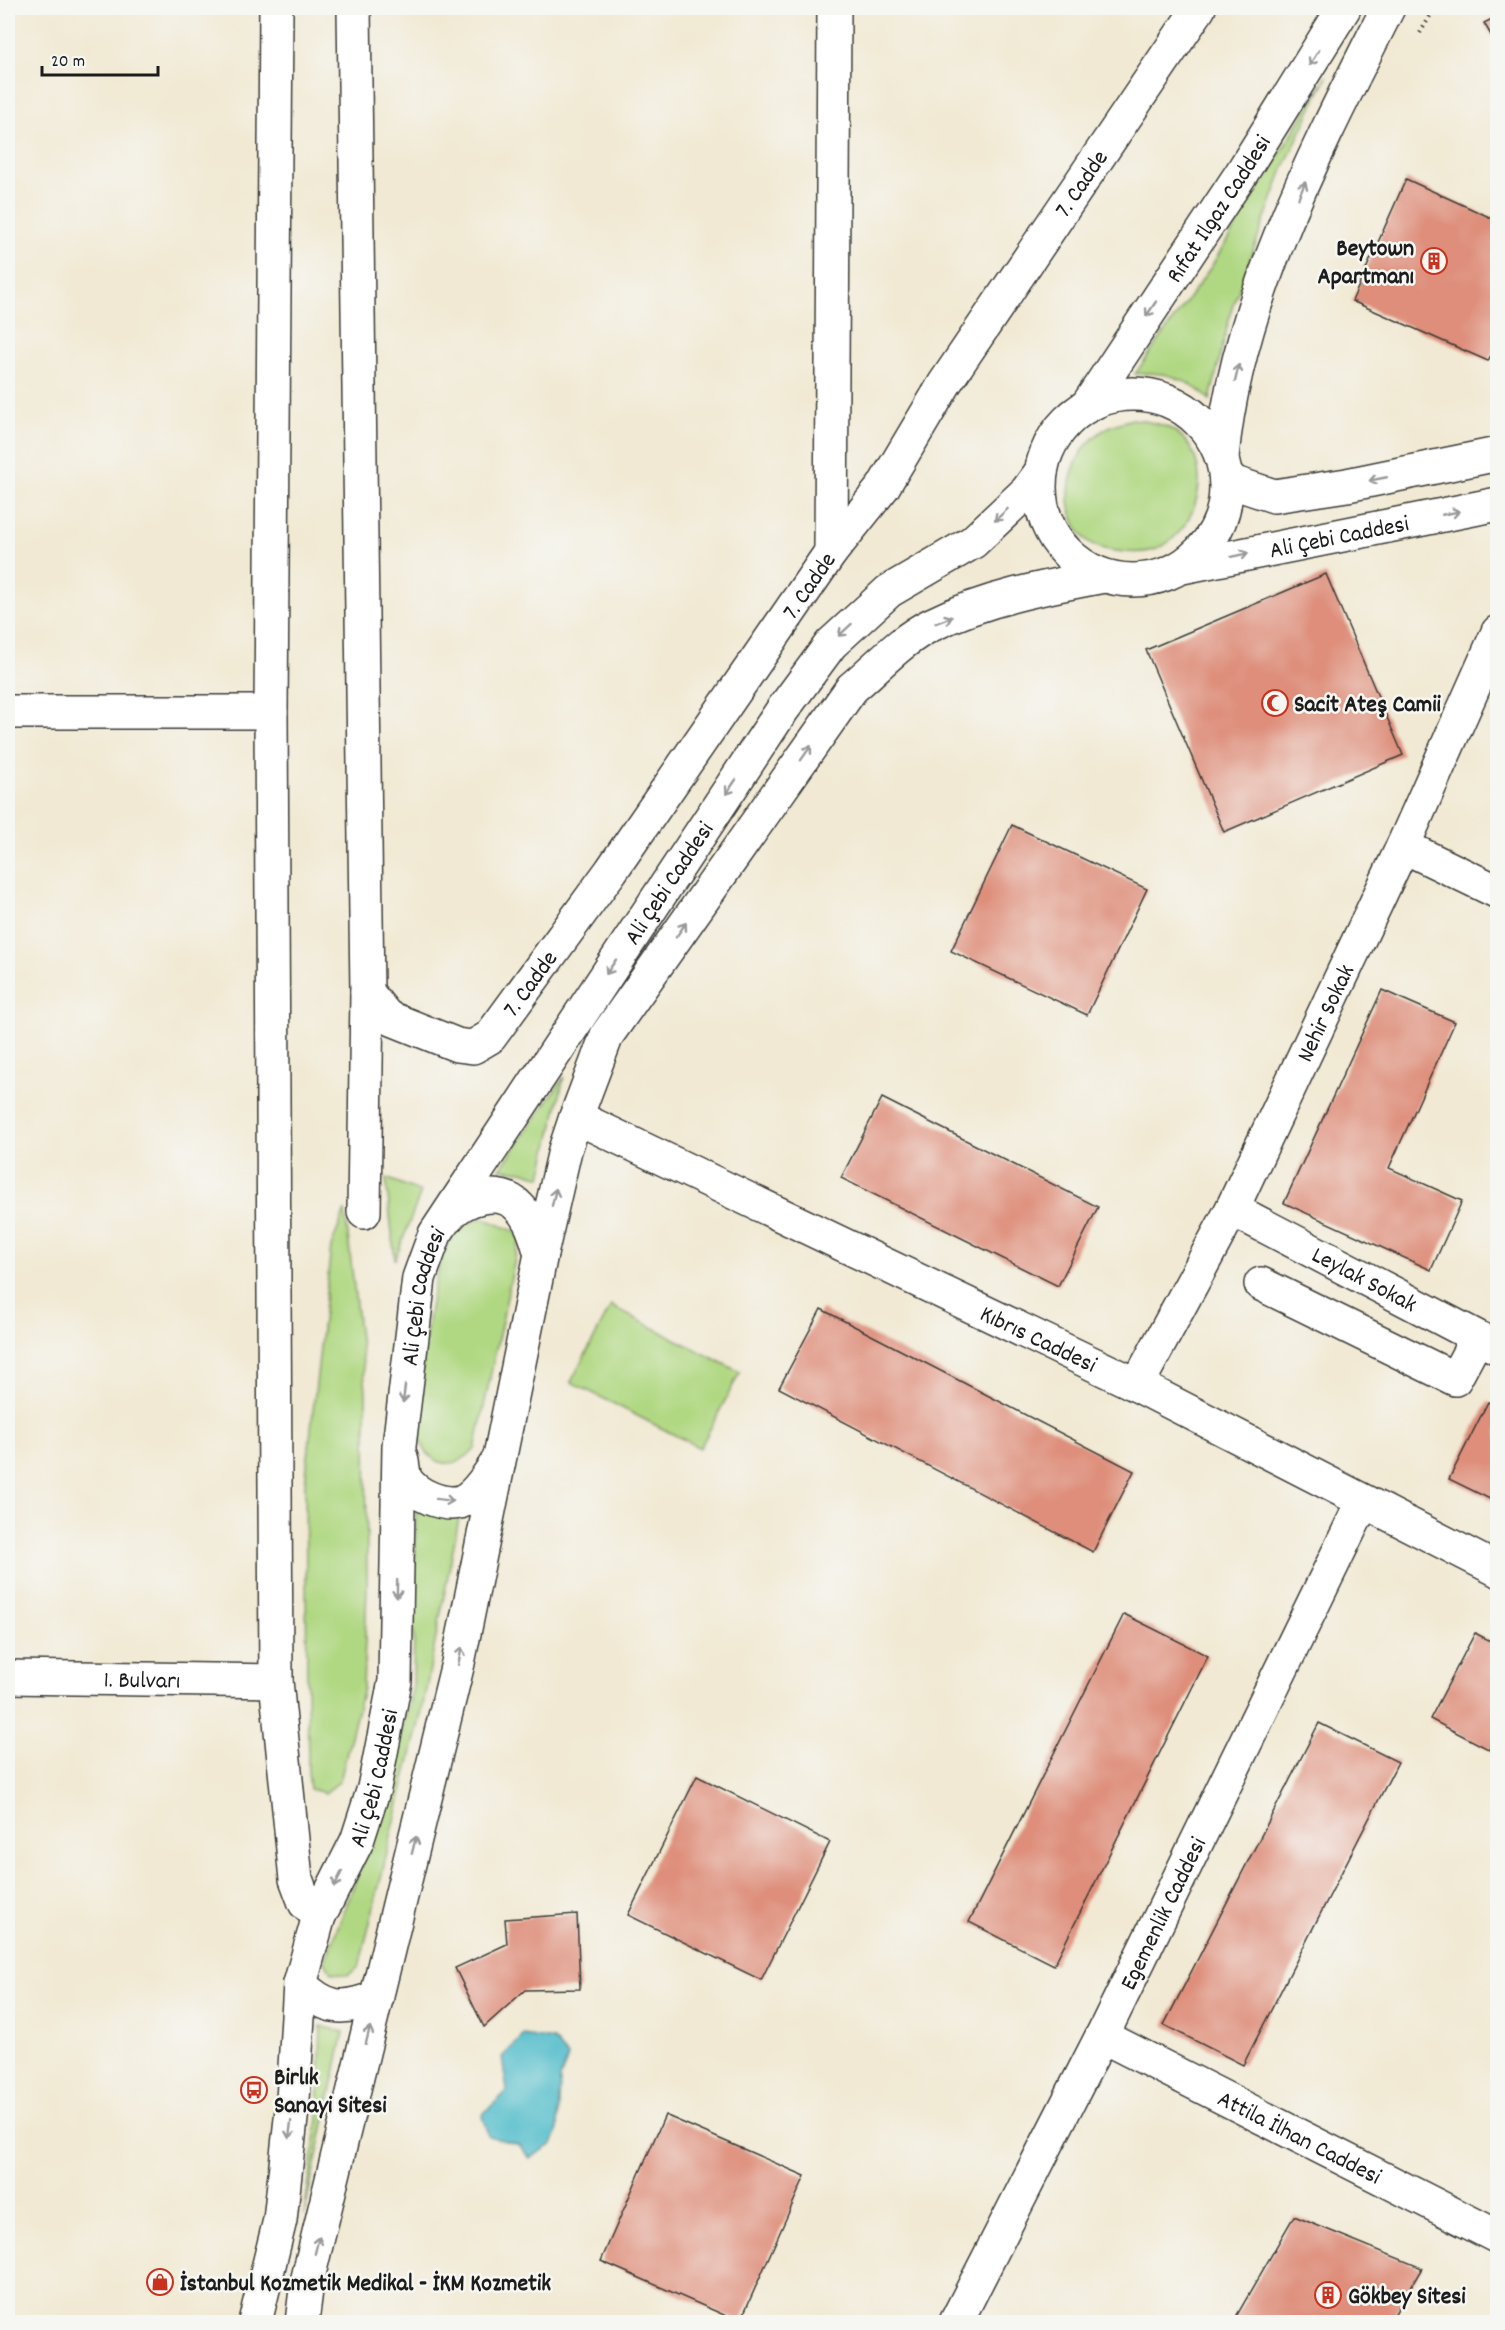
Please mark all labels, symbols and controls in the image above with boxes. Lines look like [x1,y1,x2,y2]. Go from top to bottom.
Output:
scale bar [42,39,158,77]
one-way arrow [1308,49,1320,65]
text: 20 m [51,50,85,75]
street label: Rıfat Ilgaz Caddesi [1159,129,1281,291]
street label: 7. Cadde [1048,144,1118,225]
one-way arrow [1297,181,1308,199]
place label: Beytown Apartmanı [1318,233,1414,295]
building icon: Beytown Apartmanı [1419,246,1449,276]
one-way arrow [1145,301,1157,317]
one-way arrow [1232,364,1244,383]
one-way arrow [1369,474,1389,485]
one-way arrow [1441,507,1461,518]
one-way arrow [994,508,1009,522]
street label: Ali Çebi Caddesi [1267,508,1412,569]
street label: 7. Cadde [775,546,846,627]
one-way arrow [1229,549,1249,560]
one-way arrow [934,614,953,625]
one-way arrow [838,623,853,637]
mosque icon: Sacit Ateş Camii [1260,688,1290,718]
place label: Sacit Ateş Camii [1294,689,1442,723]
one-way arrow [800,746,812,762]
one-way arrow [724,779,737,796]
street label: Ali Çebi Caddesi [617,816,724,953]
one-way arrow [675,922,687,938]
street label: 7. Cadde [496,945,568,1025]
one-way arrow [605,958,617,975]
street label: Nehir Sokak [1290,959,1365,1068]
one-way arrow [549,1188,560,1207]
street label: Ali Çebi Caddesi [395,1221,455,1368]
street label: Leylak Sokak [1305,1240,1422,1323]
street label: Kıbrıs Caddesi [974,1298,1102,1383]
one-way arrow [398,1384,409,1404]
one-way arrow [434,1495,454,1506]
one-way arrow [391,1578,402,1598]
one-way arrow [455,1646,466,1666]
street label: 1. Bulvarı [103,1664,181,1700]
street label: Ali Çebi Caddesi [342,1706,409,1852]
street label: Egemenlik Caddesi [1113,1832,1217,1997]
one-way arrow [408,1836,420,1855]
one-way arrow [331,1870,343,1888]
one-way arrow [362,2025,374,2044]
place label: Birlık Sanayi Sitesi [274,2062,387,2124]
bus stop icon: Birlık Sanayi Sitesi [239,2075,269,2105]
street label: Attila İlhan Caddesi [1211,2083,1386,2195]
one-way arrow [284,2120,295,2139]
one-way arrow [311,2235,323,2254]
shop icon: İstanbul Kozmetik Medikal - İKM Kozmetik [145,2267,175,2297]
place label: İstanbul Kozmetik Medikal - İKM Kozmetik [180,2268,551,2302]
building icon: Gökbey Sitesi [1313,2280,1343,2310]
place label: Gökbey Sitesi [1348,2281,1466,2315]

